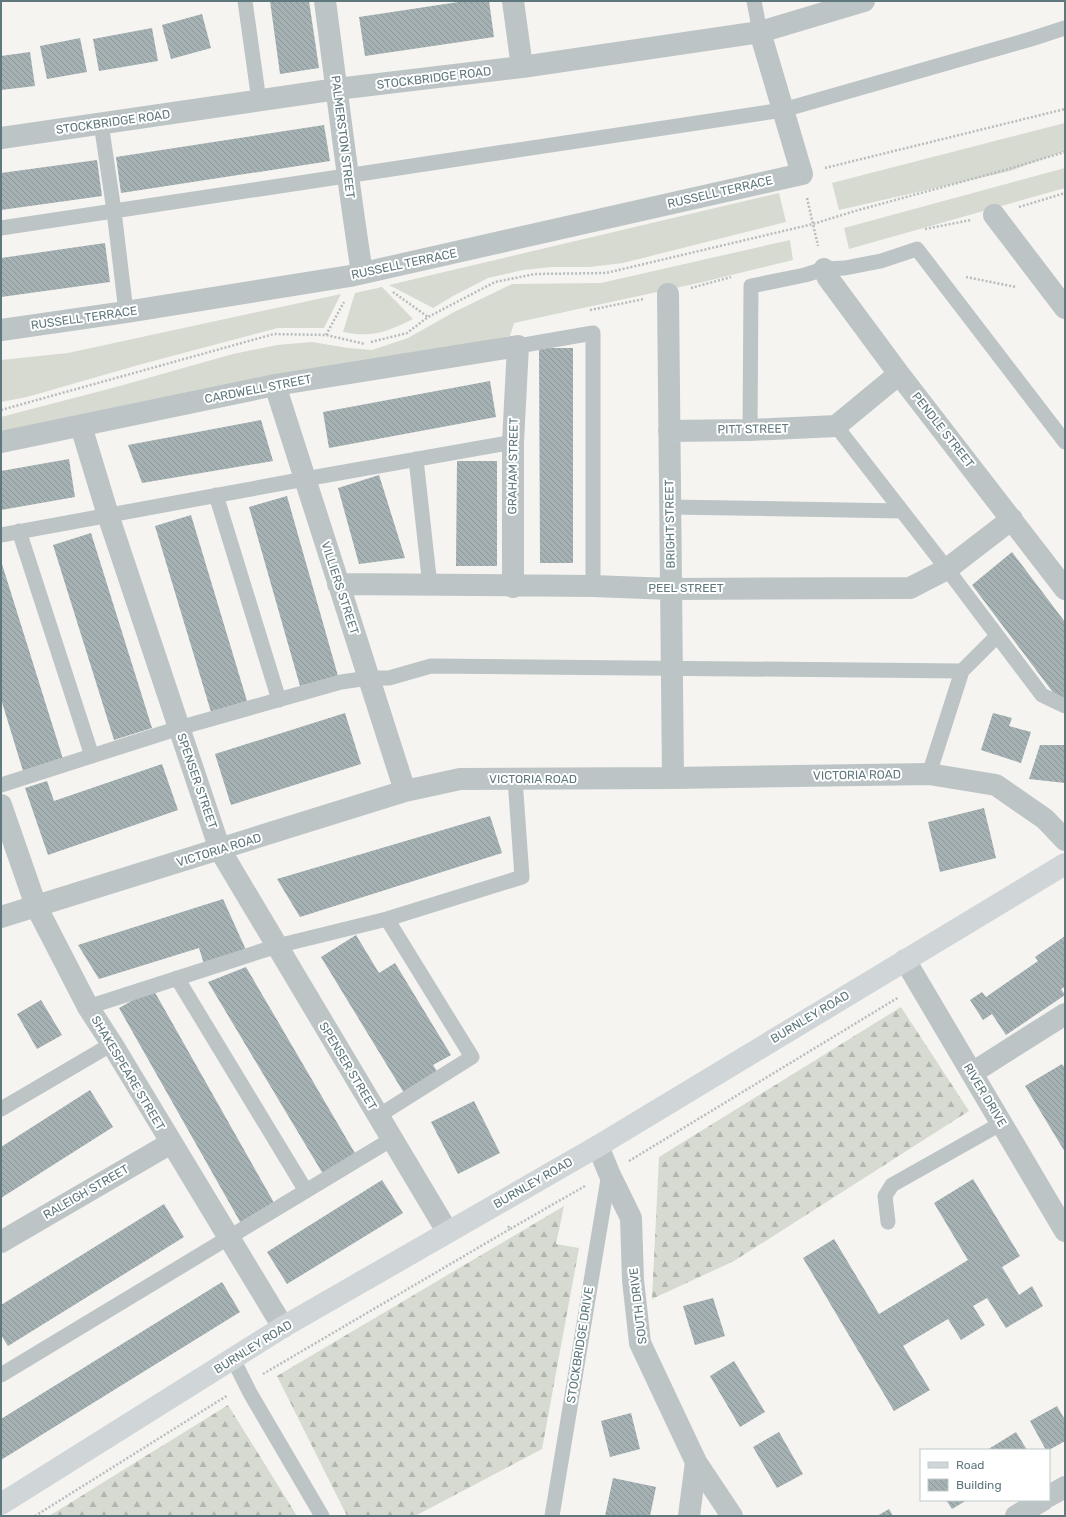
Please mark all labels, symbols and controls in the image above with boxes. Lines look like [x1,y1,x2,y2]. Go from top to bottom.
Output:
street label: STOCKBRIDGE ROAD [376,64,492,92]
street label: PALMERSTON STREET [329,75,358,199]
street label: STOCKBRIDGE ROAD [55,107,171,137]
street label: RUSSELL TERRACE [666,173,774,211]
street label: RUSSELL TERRACE [350,246,458,282]
street label: RUSSELL TERRACE [30,304,138,332]
street label: CARDWELL STREET [203,372,313,406]
street label: PENDLE STREET [909,389,977,471]
street label: GRAHAM STREET [505,417,521,515]
street label: PITT STREET [717,421,789,437]
street label: BRIGHT STREET [662,479,678,569]
street label: VILLIERS STREET [318,540,362,636]
street label: PEEL STREET [648,581,724,595]
street label: SPENSER STREET [174,731,220,831]
street label: VICTORIA ROAD [813,767,901,783]
street label: VICTORIA ROAD [489,772,577,786]
street label: VICTORIA ROAD [175,830,263,870]
street label: BURNLEY ROAD [768,988,852,1046]
street label: SHAKESPEARE STREET [88,1013,168,1133]
street label: SPENSER STREET [316,1020,380,1112]
street label: RIVER DRIVE [961,1061,1009,1129]
street label: BURNLEY ROAD [491,1155,575,1211]
street label: RALEIGH STREET [41,1162,131,1222]
street label: SOUTH DRIVE [626,1267,650,1345]
street label: STOCKBRIDGE DRIVE [564,1286,596,1404]
street label: BURNLEY ROAD [211,1317,295,1377]
legend [920,1449,1050,1501]
text: Road [956,1458,984,1472]
text: Building [956,1478,1002,1492]

